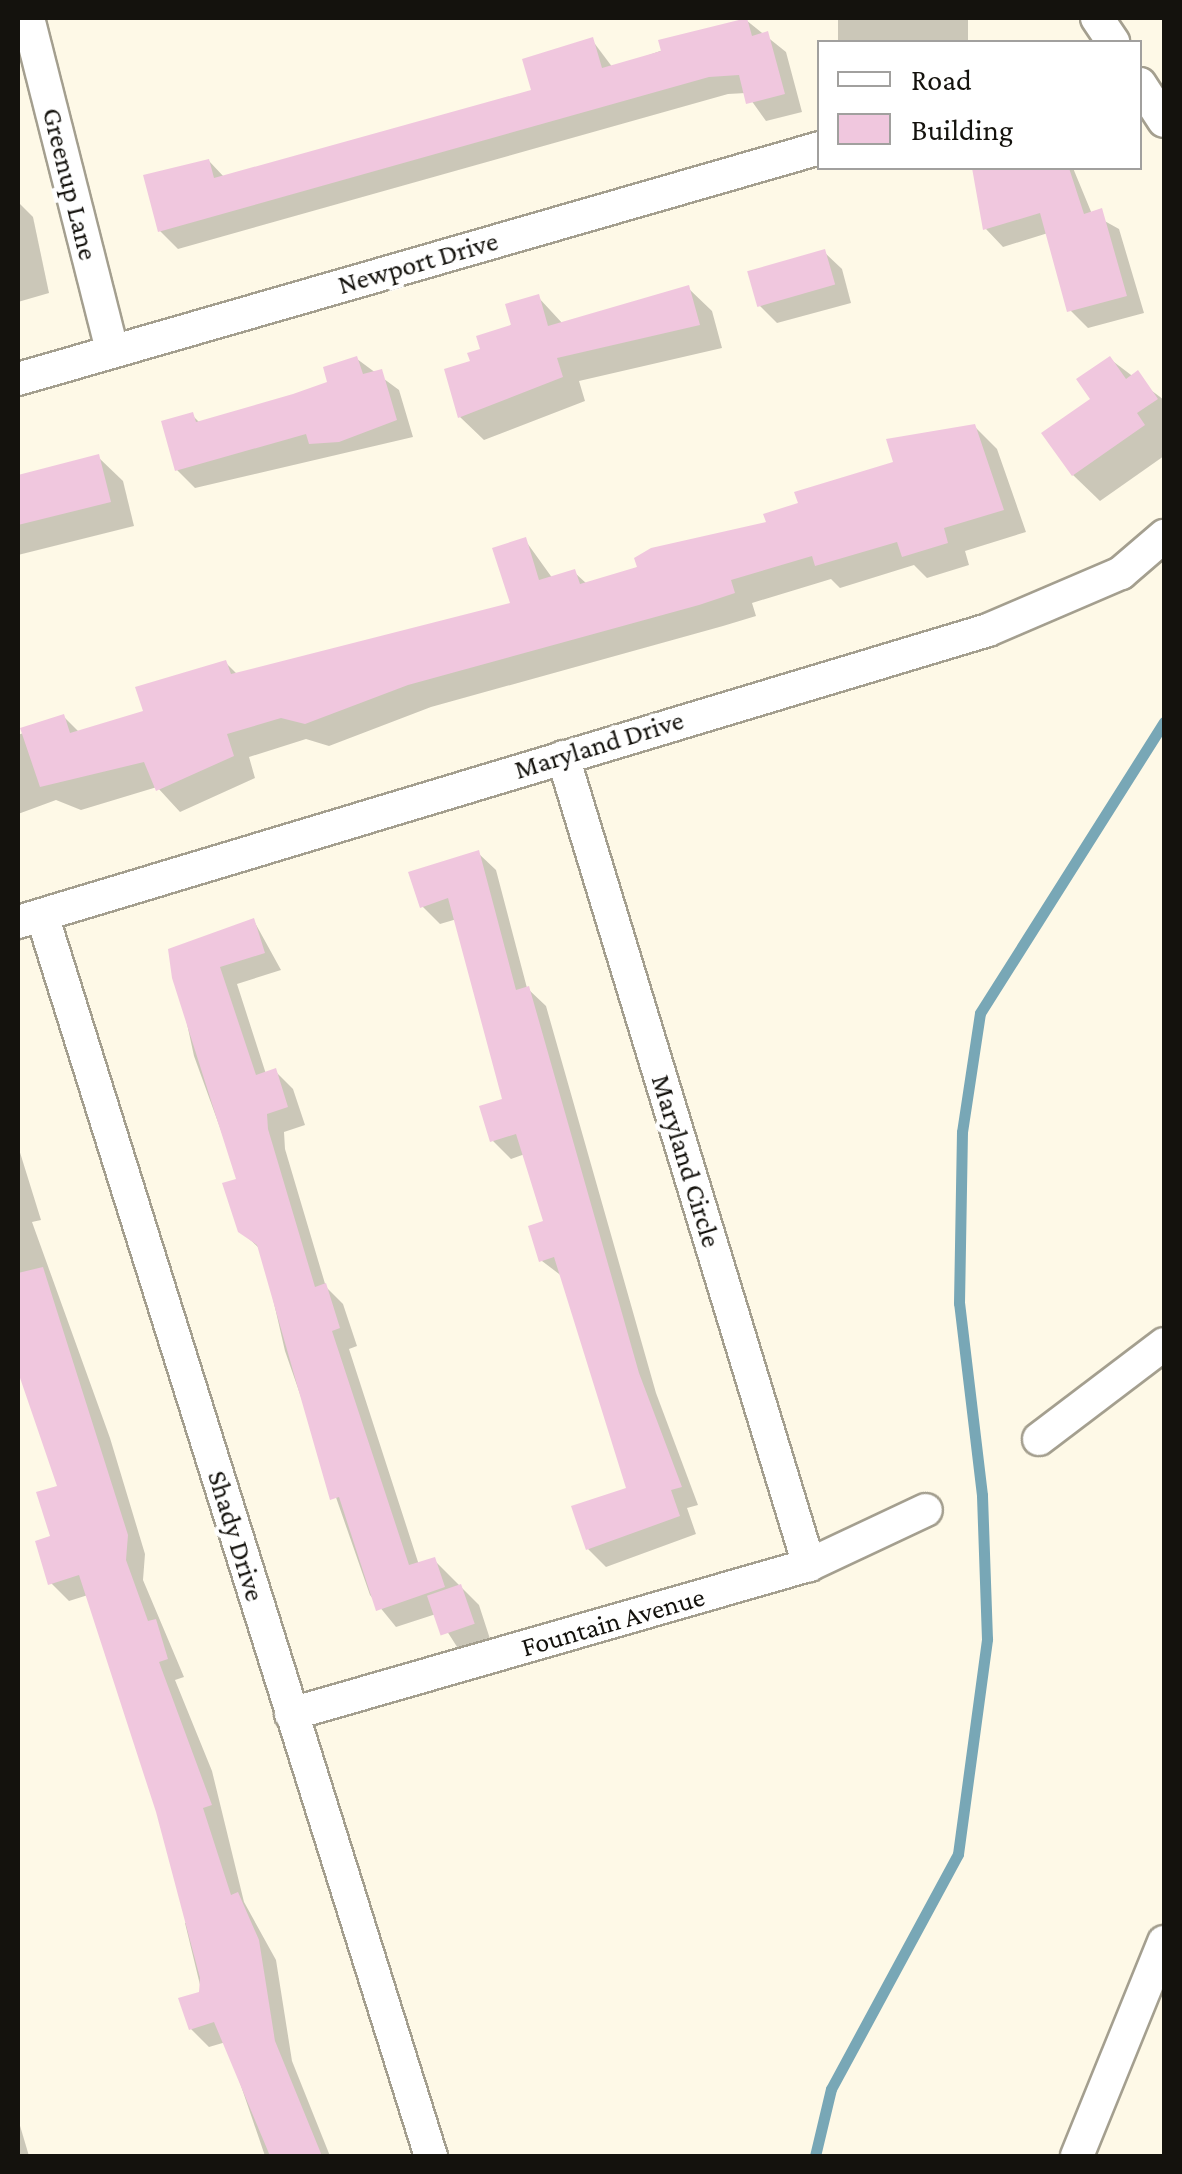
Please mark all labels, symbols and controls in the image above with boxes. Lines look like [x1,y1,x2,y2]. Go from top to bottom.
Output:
legend [817,40,1142,170]
text: Road [911,63,972,96]
street label: Greenup Lane [35,104,105,264]
text: Building [911,113,1013,146]
street label: Newport Drive [334,224,502,302]
street label: Maryland Drive [510,703,688,787]
street label: Maryland Circle [644,1071,728,1251]
street label: Shady Drive [200,1467,272,1605]
street label: Fountain Avenue [517,1580,709,1664]

